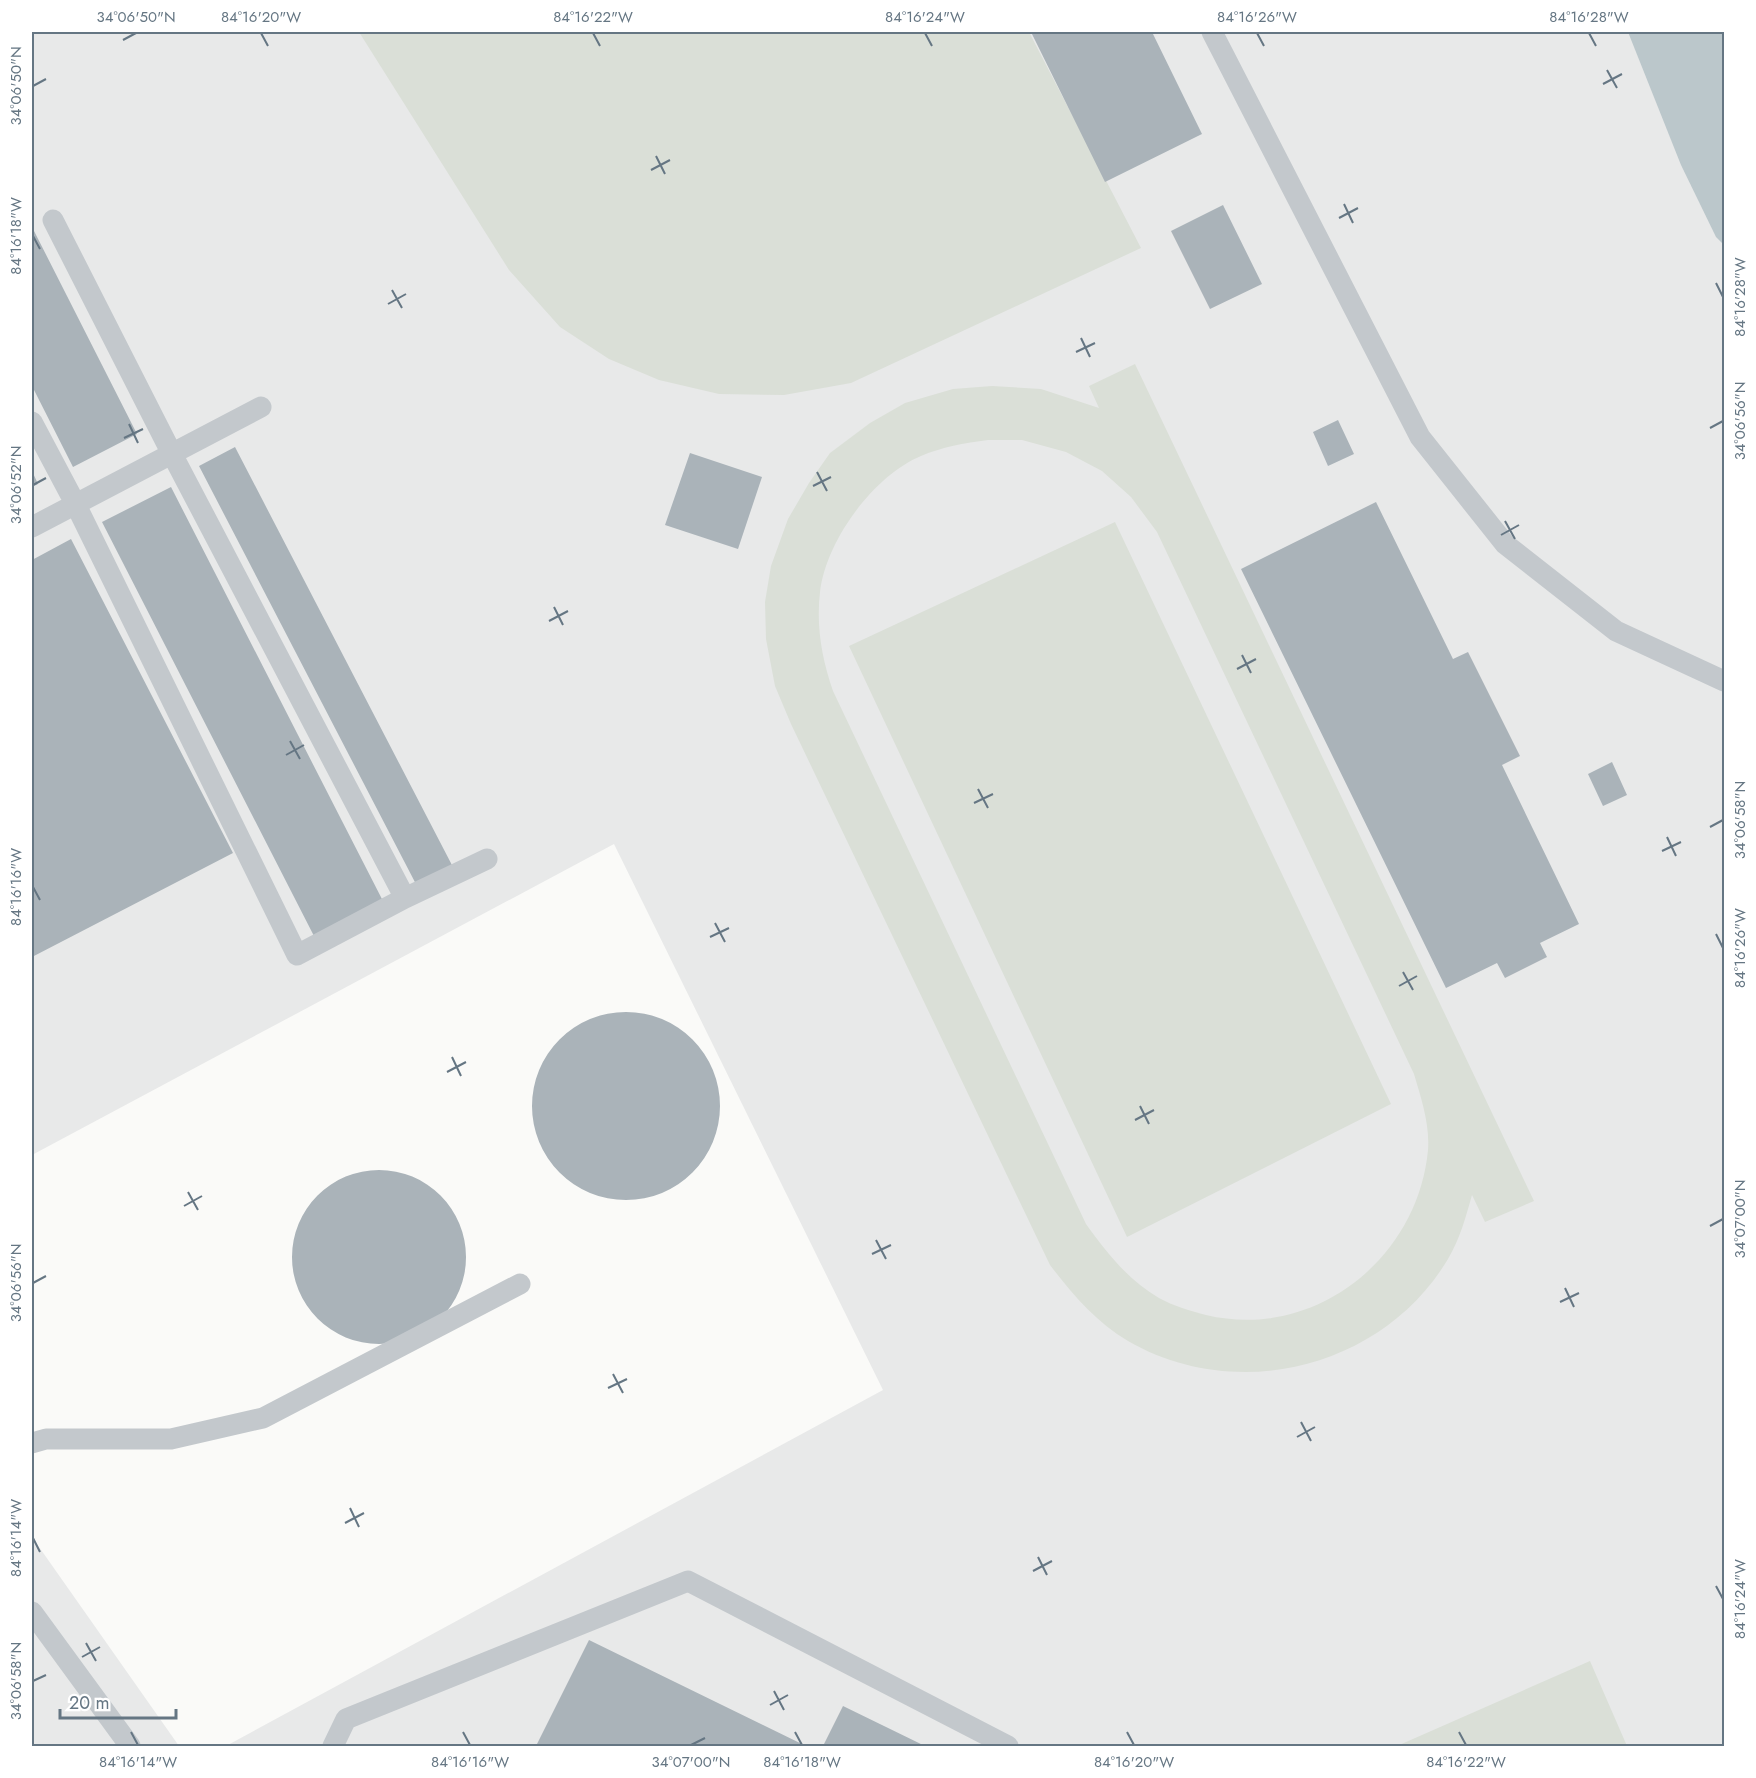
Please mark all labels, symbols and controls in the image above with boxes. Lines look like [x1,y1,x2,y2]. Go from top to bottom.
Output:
text: 34°06'50"N [96,6,176,28]
text: 84°16'20"W [221,6,301,28]
text: 84°16'22"W [553,6,633,28]
text: 84°16'24"W [885,6,965,28]
text: 84°16'26"W [1217,6,1297,28]
text: 84°16'28"W [1549,6,1629,28]
text: 34°06'50"N [5,46,27,126]
text: 84°16'18"W [5,197,27,275]
text: 84°16'28"W [1729,257,1751,337]
text: 34°06'56"N [1729,382,1751,460]
text: 34°06'52"N [5,446,27,524]
text: 34°06'58"N [1729,781,1751,859]
text: 84°16'16"W [5,848,27,926]
text: 84°16'26"W [1729,908,1751,988]
text: 34°07'00"N [1729,1180,1751,1258]
text: 34°06'56"N [5,1244,27,1322]
text: 84°16'14"W [5,1499,27,1577]
text: 84°16'24"W [1729,1559,1751,1639]
text: 34°06'58"N [5,1642,27,1720]
scale bar [60,1682,176,1720]
text: 20 m [69,1690,109,1716]
text: 84°16'14"W [99,1751,177,1773]
text: 84°16'16"W [431,1751,509,1773]
text: 34°07'00"N [652,1751,730,1773]
text: 84°16'18"W [763,1751,841,1773]
text: 84°16'20"W [1094,1751,1174,1773]
text: 84°16'22"W [1426,1751,1506,1773]

